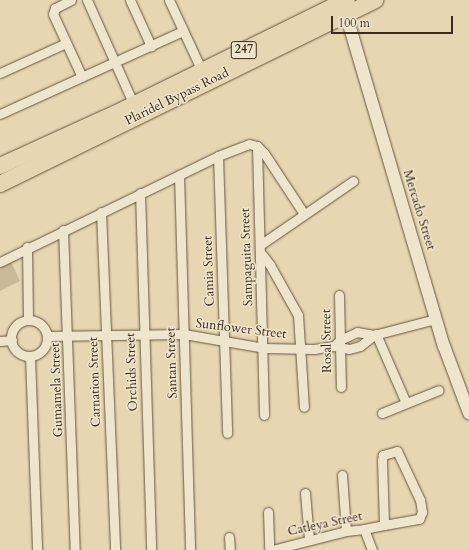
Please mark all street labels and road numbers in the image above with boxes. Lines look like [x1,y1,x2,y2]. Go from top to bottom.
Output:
road number: 247 [230,40,258,60]
street label: Plaridel Bypass Road [123,65,231,129]
street label: Mercado Street [399,168,439,252]
street label: Sampaguita Street [237,208,257,306]
street label: Camia Street [200,235,218,307]
street label: Rosal Street [319,309,335,373]
street label: Sunflower Street [195,316,287,342]
street label: Santan Street [163,327,181,399]
street label: Orchids Street [123,332,141,412]
street label: Carnation Street [86,337,104,427]
street label: Gumamela Street [48,342,66,438]
street label: Catleya Street [286,508,364,540]

